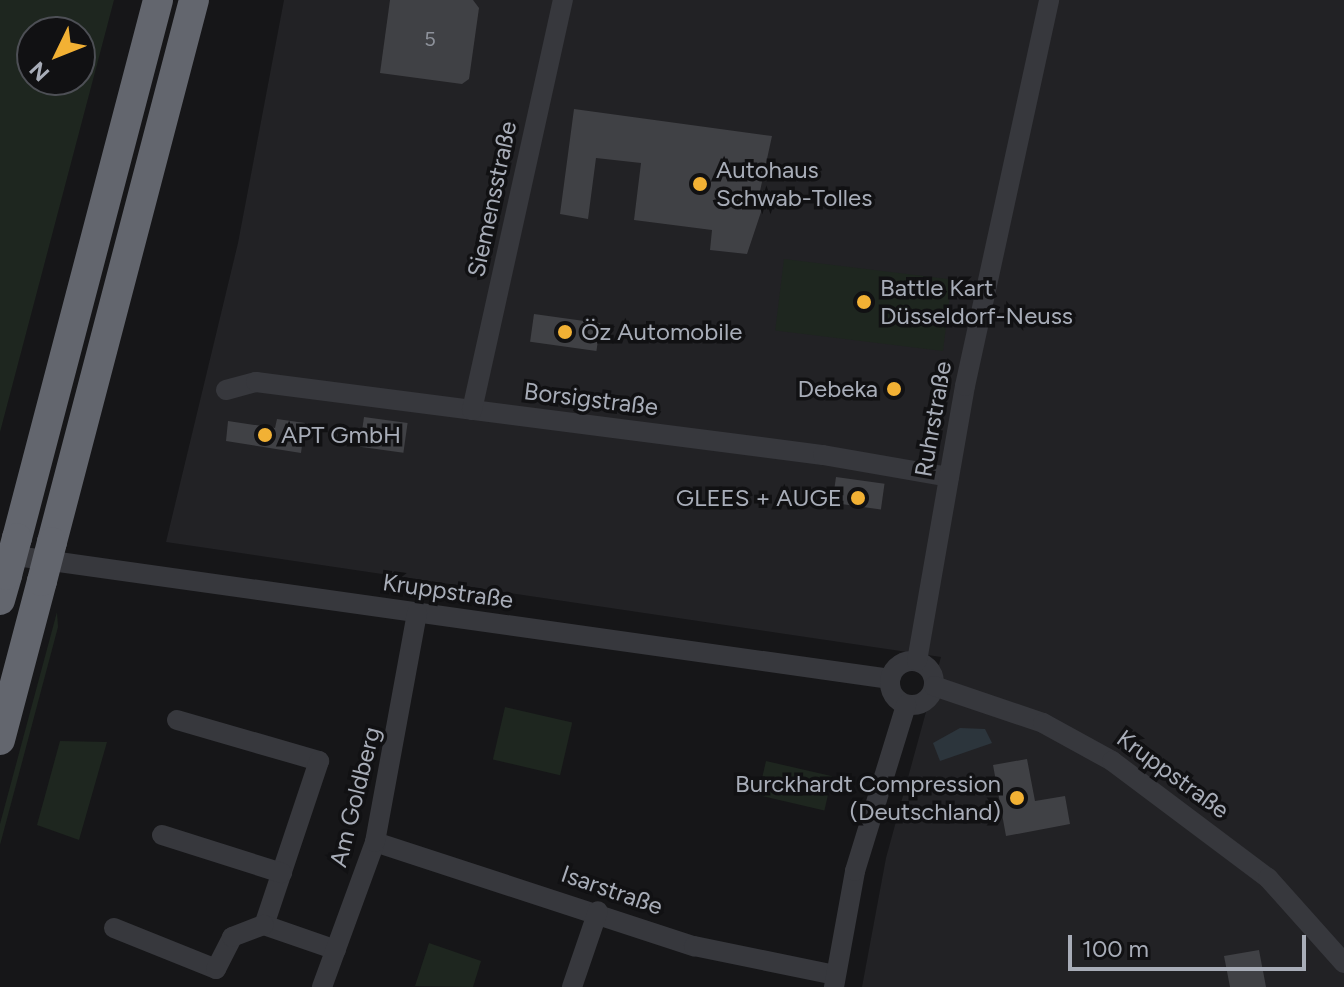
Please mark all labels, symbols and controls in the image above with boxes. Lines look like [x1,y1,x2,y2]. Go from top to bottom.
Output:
north arrow [16,16,96,96]
house number: 5 [424,27,436,51]
text: N [24,56,55,87]
street label: Siemensstraße [461,118,523,280]
place label: Autohaus Schwab-Tolles [716,156,872,212]
marker: Autohaus Schwab-Tolles [691,175,709,193]
place label: Battle Kart Düsseldorf-Neuss [880,274,1073,330]
marker: Battle Kart Düsseldorf-Neuss [855,293,873,311]
place label: Öz Automobile [581,318,742,346]
marker: Öz Automobile [556,323,574,341]
street label: Ruhrstraße [909,359,957,479]
place label: Debeka [798,375,878,403]
street label: Borsigstraße [522,376,660,422]
marker: Debeka [885,380,903,398]
place label: APT GmbH [281,421,401,449]
marker: APT GmbH [256,426,274,444]
place label: GLEES + AUGE [676,484,842,512]
marker: GLEES + AUGE [849,489,867,507]
street label: Kruppstraße [381,568,515,614]
street label: Am Goldberg [324,724,386,870]
street label: Kruppstraße [1111,724,1235,824]
place label: Burckhardt Compression (Deutschland) [735,770,1001,826]
marker: Burckhardt Compression (Deutschland) [1008,789,1026,807]
street label: Isarstraße [558,859,666,921]
scale bar [1072,919,1310,969]
text: 100 m [1082,934,1149,963]

